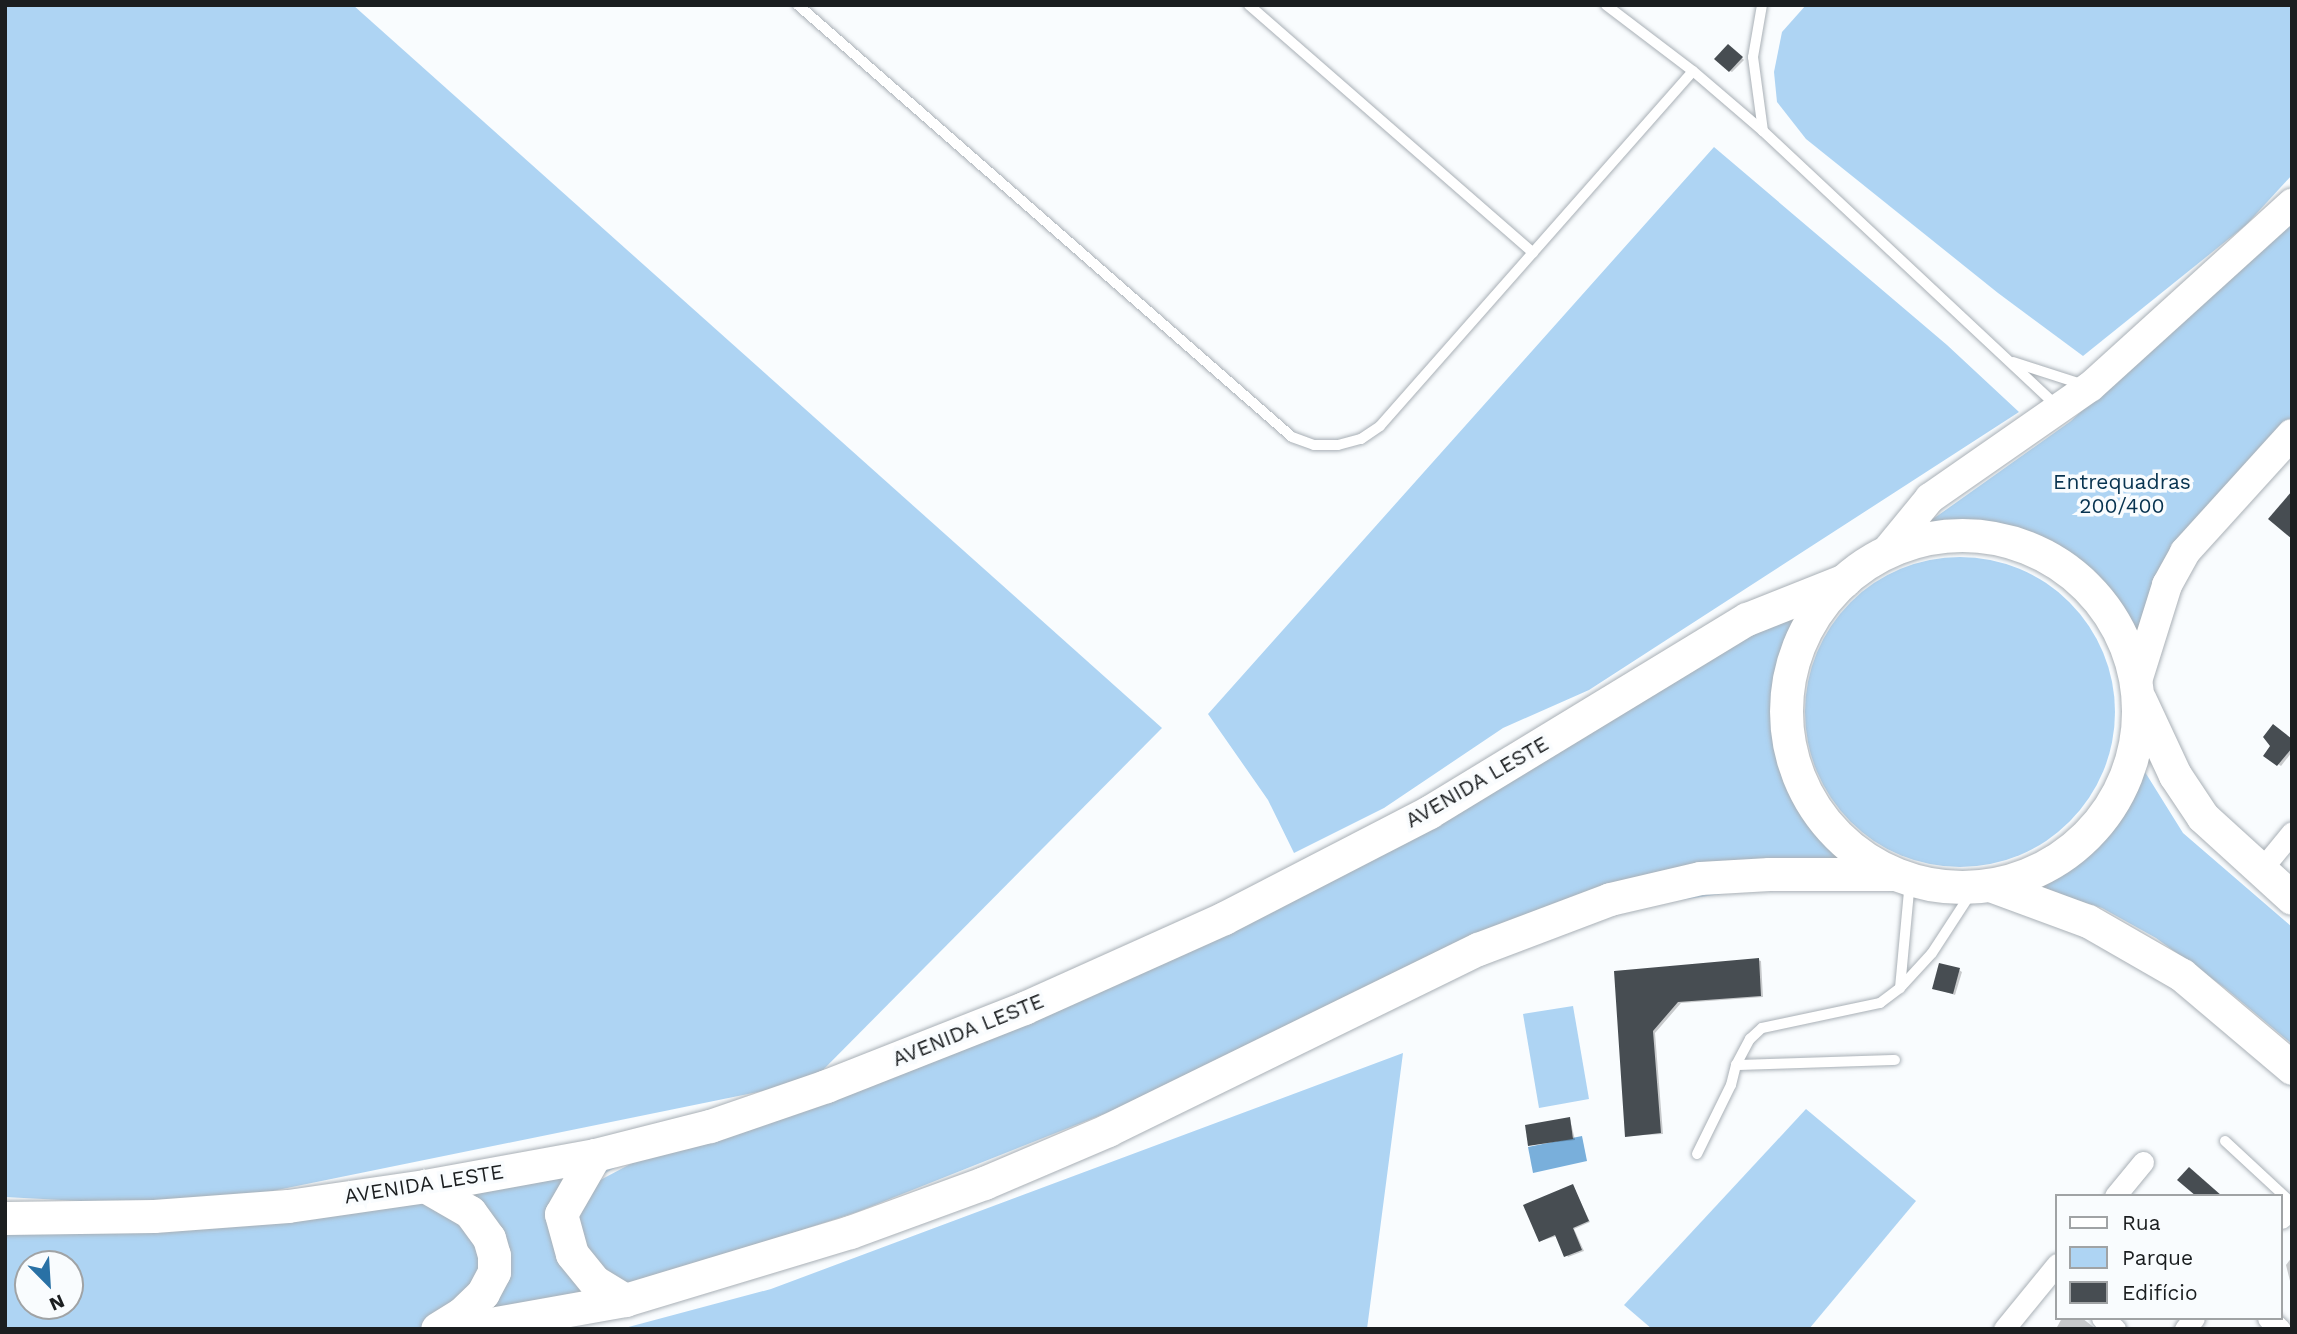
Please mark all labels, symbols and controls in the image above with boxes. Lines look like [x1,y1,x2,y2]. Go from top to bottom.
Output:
park label: Entrequadras 200/400 [2053,469,2191,519]
street label: AVENIDA LESTE [1401,731,1553,833]
street label: AVENIDA LESTE [888,988,1048,1072]
street label: AVENIDA LESTE [342,1159,506,1209]
legend [2056,1194,2283,1320]
text: Rua [2122,1210,2161,1235]
text: Parque [2122,1245,2193,1270]
north arrow [14,1250,84,1320]
text: Edifício [2122,1280,2198,1305]
text: N [46,1289,68,1316]

